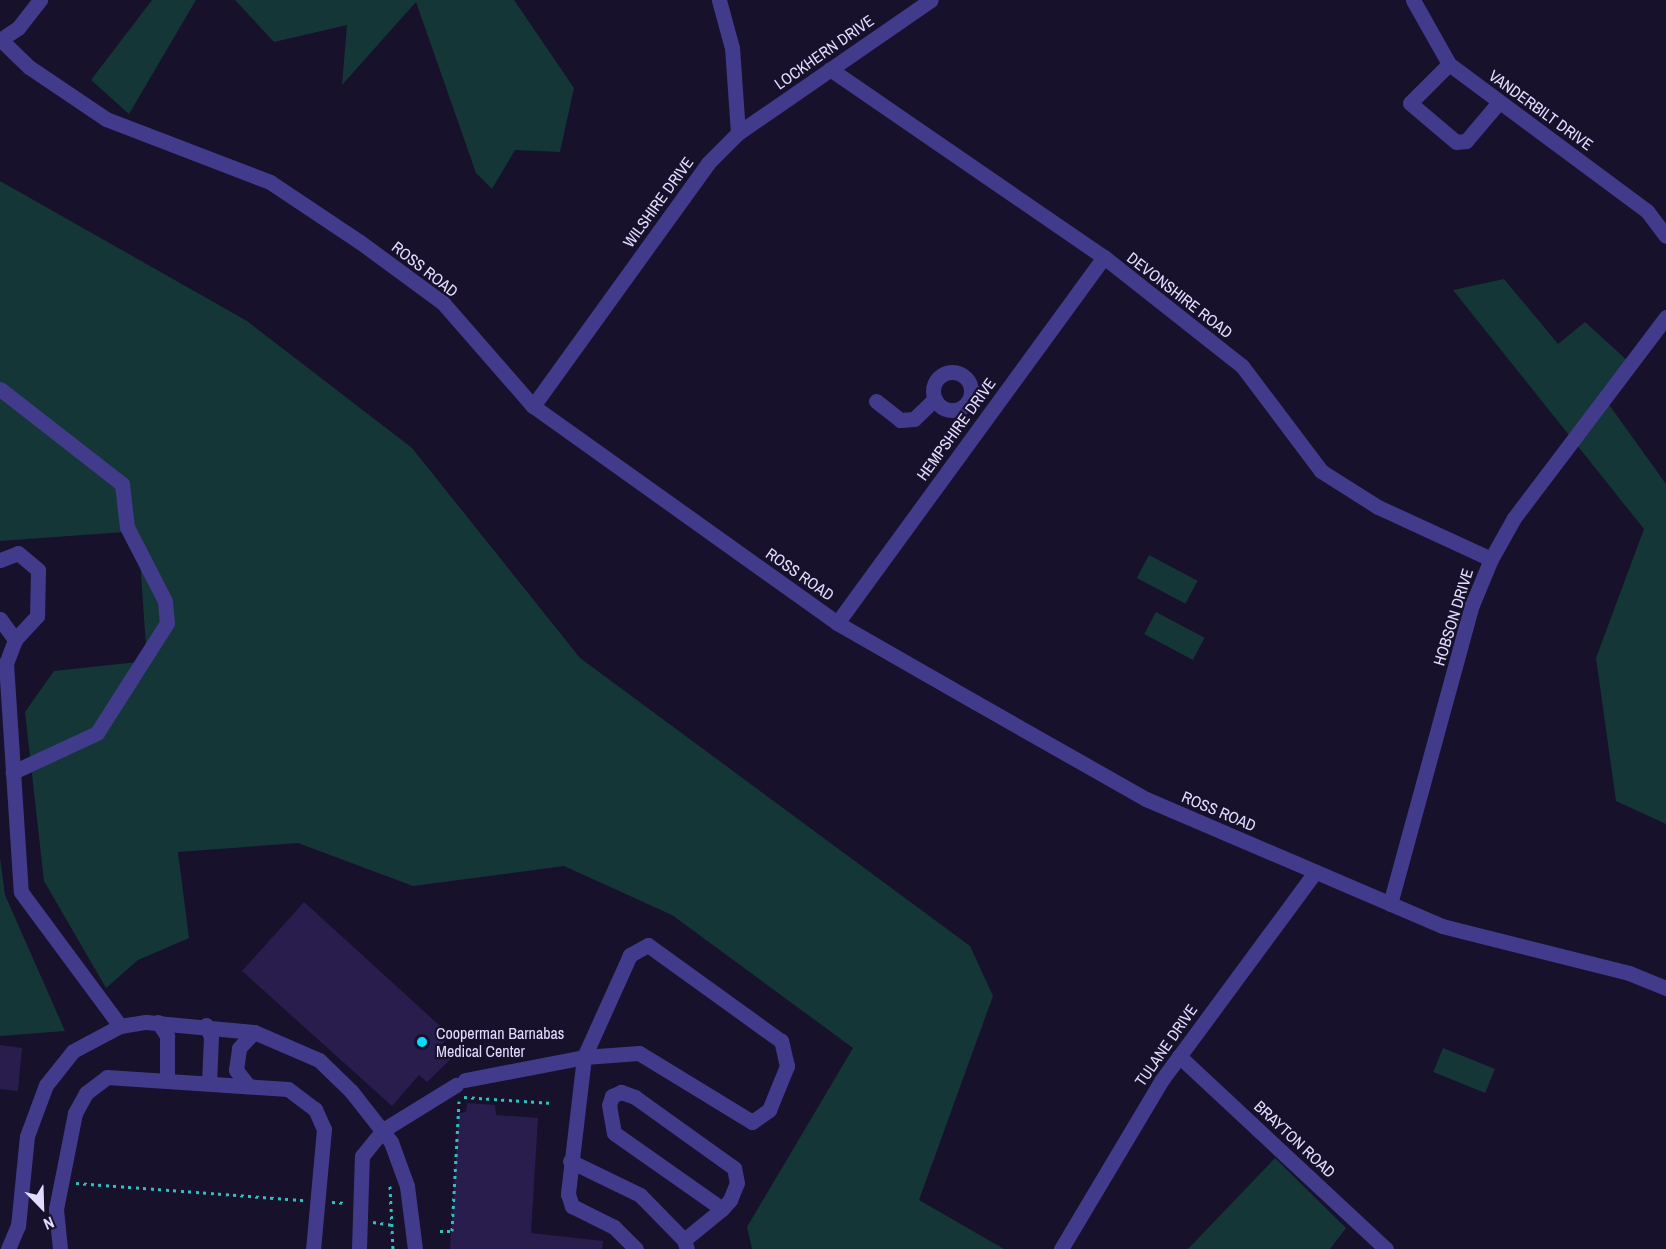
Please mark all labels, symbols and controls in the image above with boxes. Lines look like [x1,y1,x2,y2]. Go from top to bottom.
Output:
street label: LOCKHERN DRIVE [771,11,877,93]
street label: VANDERBILT DRIVE [1485,66,1597,154]
street label: WILSHIRE DRIVE [619,153,697,251]
street label: ROSS ROAD [388,237,462,301]
street label: DEVONSHIRE ROAD [1124,248,1236,342]
street label: HEMPSHIRE DRIVE [912,374,1000,484]
street label: ROSS ROAD [762,544,838,604]
street label: HOBSON DRIVE [1429,566,1477,668]
street label: ROSS ROAD [1179,787,1259,835]
street label: TULANE DRIVE [1131,1000,1201,1090]
place label: Cooperman Barnabas Medical Center [436,1023,564,1061]
marker: Cooperman Barnabas Medical Center [413,1033,431,1051]
street label: BRAYTON ROAD [1250,1097,1340,1181]
north arrow [12,1177,72,1237]
text: N [40,1212,58,1236]

